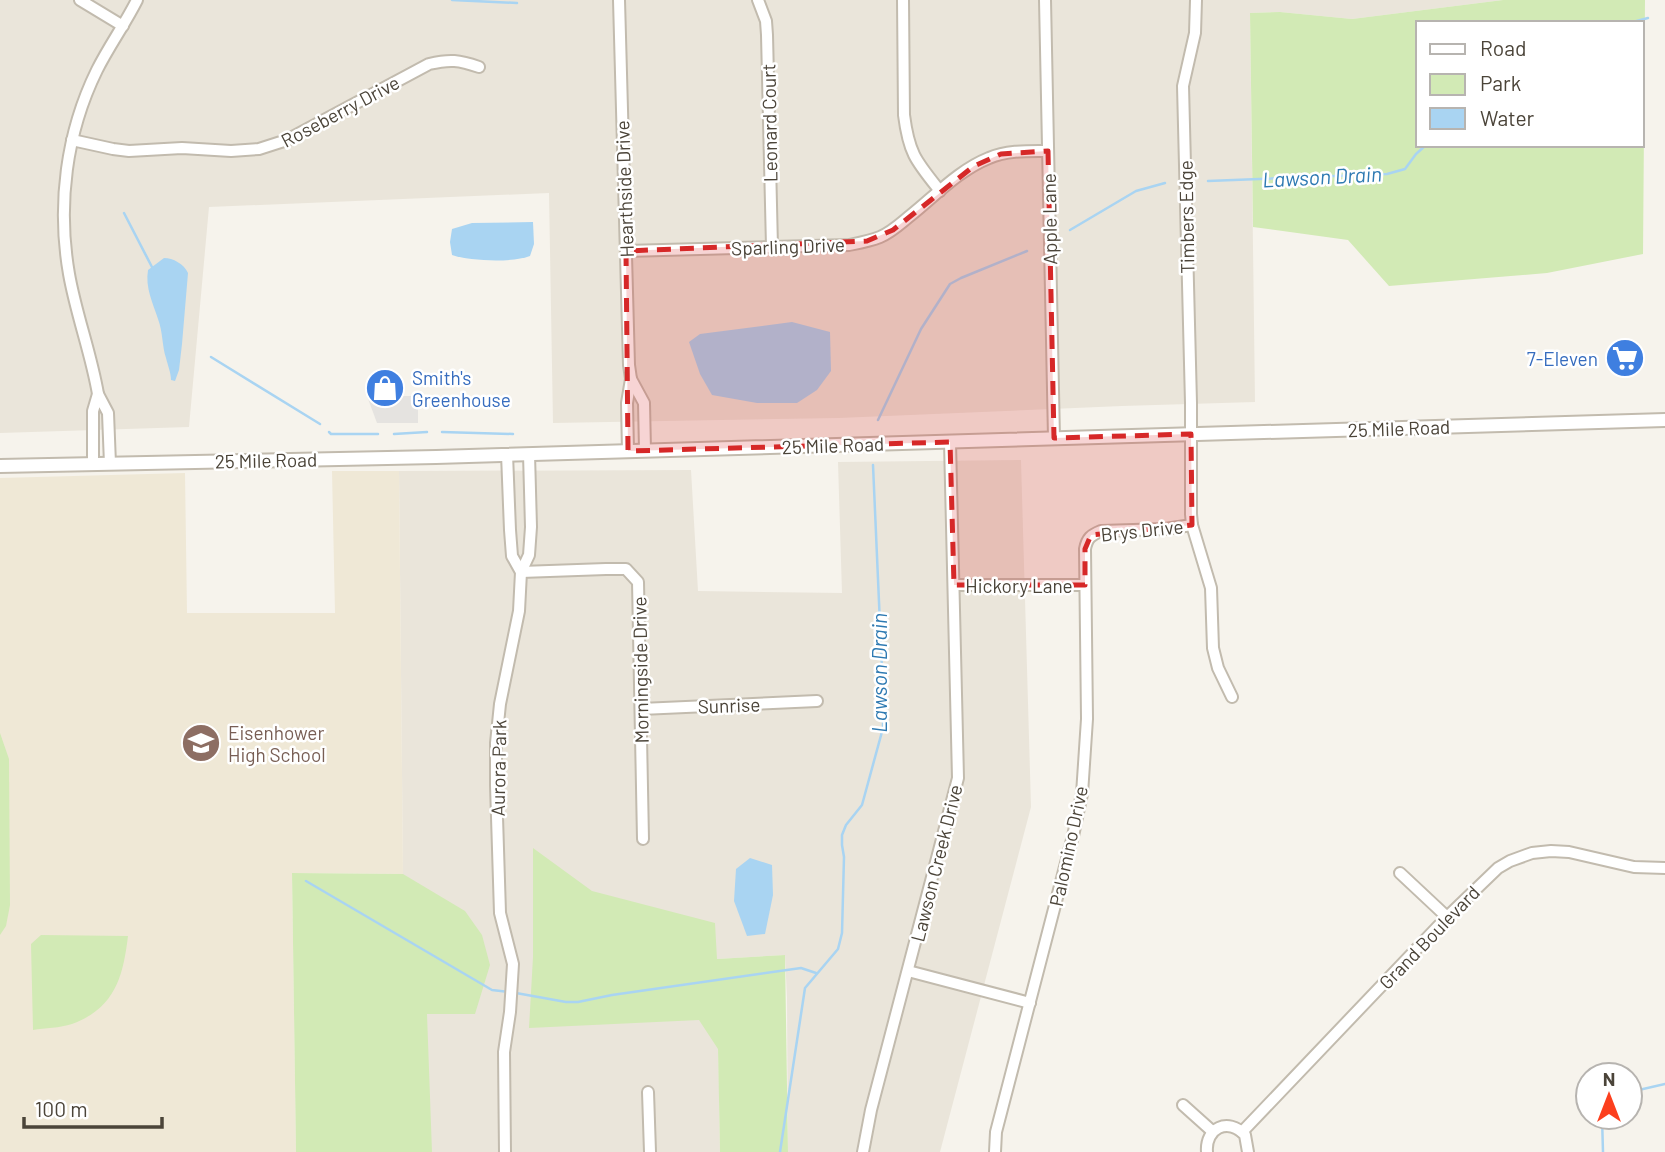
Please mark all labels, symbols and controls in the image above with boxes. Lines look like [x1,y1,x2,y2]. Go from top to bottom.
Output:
legend [1416,21,1644,147]
text: Road [1480,35,1526,60]
street label: Leonard Court [756,64,782,182]
street label: Roseberry Drive [277,70,403,152]
text: Park [1480,70,1521,95]
text: Water [1480,105,1535,130]
street label: Hearthside Drive [610,120,638,258]
street label: Timbers Edge [1174,160,1198,274]
water label: Lawson Drain [1262,160,1382,192]
street label: Apple Lane [1037,173,1061,265]
street label: Sparling Drive [731,233,845,259]
supermarket icon: 7-Eleven [1604,337,1646,379]
place label: 7-Eleven [1527,347,1598,370]
place label: Smith's Greenhouse [412,366,511,411]
shop icon: Smith's Greenhouse [364,367,406,409]
street label: 25 Mile Road [1347,415,1451,441]
street label: 25 Mile Road [781,432,885,458]
street label: 25 Mile Road [215,448,317,472]
street label: Brys Drive [1100,514,1184,546]
street label: Hickory Lane [965,574,1073,597]
street label: Morningside Drive [627,596,653,744]
water label: Lawson Drain [866,613,891,733]
street label: Sunrise [697,692,761,718]
street label: Aurora Park [486,719,510,817]
place label: Eisenhower High School [228,721,326,766]
school or university icon: Eisenhower High School [180,722,222,764]
street label: Lawson Creek Drive [905,782,967,944]
street label: Palomino Drive [1044,784,1092,908]
street label: Grand Boulevard [1374,880,1484,994]
north arrow [1574,1061,1644,1131]
text: N [1603,1067,1615,1090]
scale bar [24,1086,163,1130]
text: 100 m [35,1096,88,1121]

